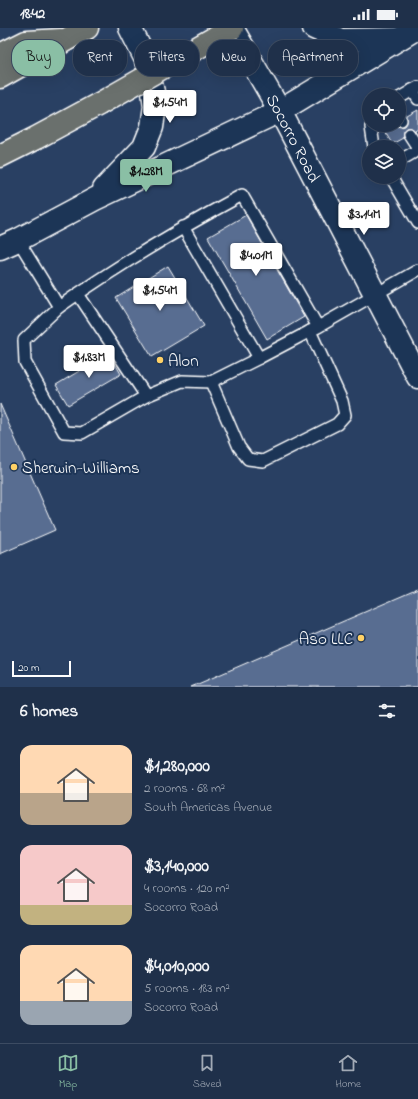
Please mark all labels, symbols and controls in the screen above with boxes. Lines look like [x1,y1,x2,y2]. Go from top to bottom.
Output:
text: 18:42 [20,3,45,25]
chip: Buy [12,40,65,76]
chip: Rent [73,40,127,76]
chip: Filters [135,40,199,76]
chip: New [207,40,260,76]
chip: Apartment [268,40,358,76]
map controls [362,88,406,184]
button: locate [362,88,406,132]
pin: $1.54M [137,90,203,124]
street label: Socorro Road [259,90,326,188]
text: $1.54M [152,93,188,112]
button: layers [362,140,406,184]
pin: $1.28M [113,159,179,193]
text: $1.28M [129,162,163,181]
pin: $3.14M [331,202,397,236]
text: $3.14M [347,205,381,224]
pin: $4.01M [223,243,289,277]
text: $4.01M [239,246,273,265]
pin: $1.54M [127,278,193,312]
text: $1.54M [142,281,178,300]
pin: $1.83M [56,345,122,379]
text: $1.83M [73,348,105,367]
place label: Alon [168,349,199,374]
marker: Alon [155,355,165,365]
place label: Sherwin-Williams [22,456,140,481]
marker: Sherwin-Williams [9,462,19,472]
place label: Aso LLC [299,627,353,652]
marker: Aso LLC [356,633,366,643]
scale bar [12,659,71,678]
text: 20 m [18,660,40,676]
text: 6 homes [20,699,78,724]
icon: filters [376,700,398,722]
text: $1,280,000 [144,754,210,779]
icon: home [52,761,100,809]
text: 2 rooms · 68 m² [144,779,225,798]
text: South Americas Avenue [144,798,272,817]
text: $3,140,000 [144,854,209,879]
icon: home [52,861,100,909]
text: 4 rooms · 120 m² [144,879,230,898]
text: Socorro Road [144,898,218,917]
text: $4,010,000 [144,954,209,979]
icon: home [52,961,100,1009]
text: 5 rooms · 183 m² [144,979,230,998]
text: Socorro Road [144,998,218,1017]
tab: Map [57,1052,79,1092]
tab: Saved [193,1052,222,1092]
tab: Home [335,1052,361,1092]

